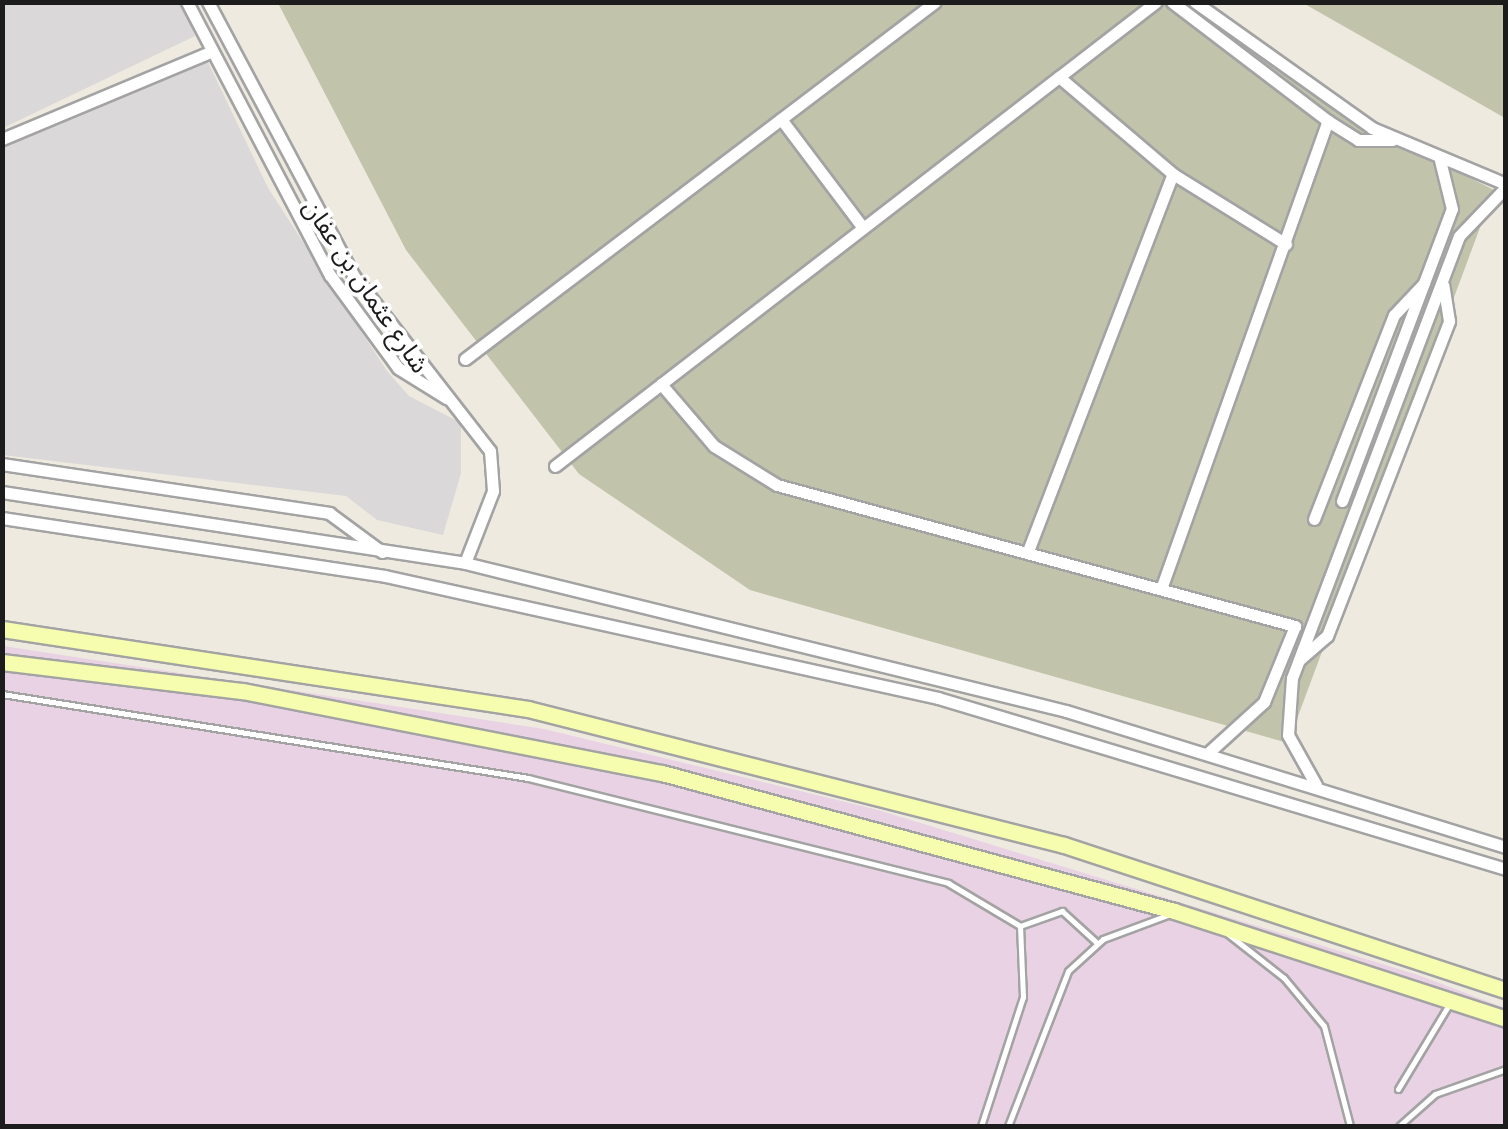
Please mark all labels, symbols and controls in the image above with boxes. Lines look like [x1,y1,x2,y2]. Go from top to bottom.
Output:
street label: شارع عثمان بن عفان [297,193,435,379]

